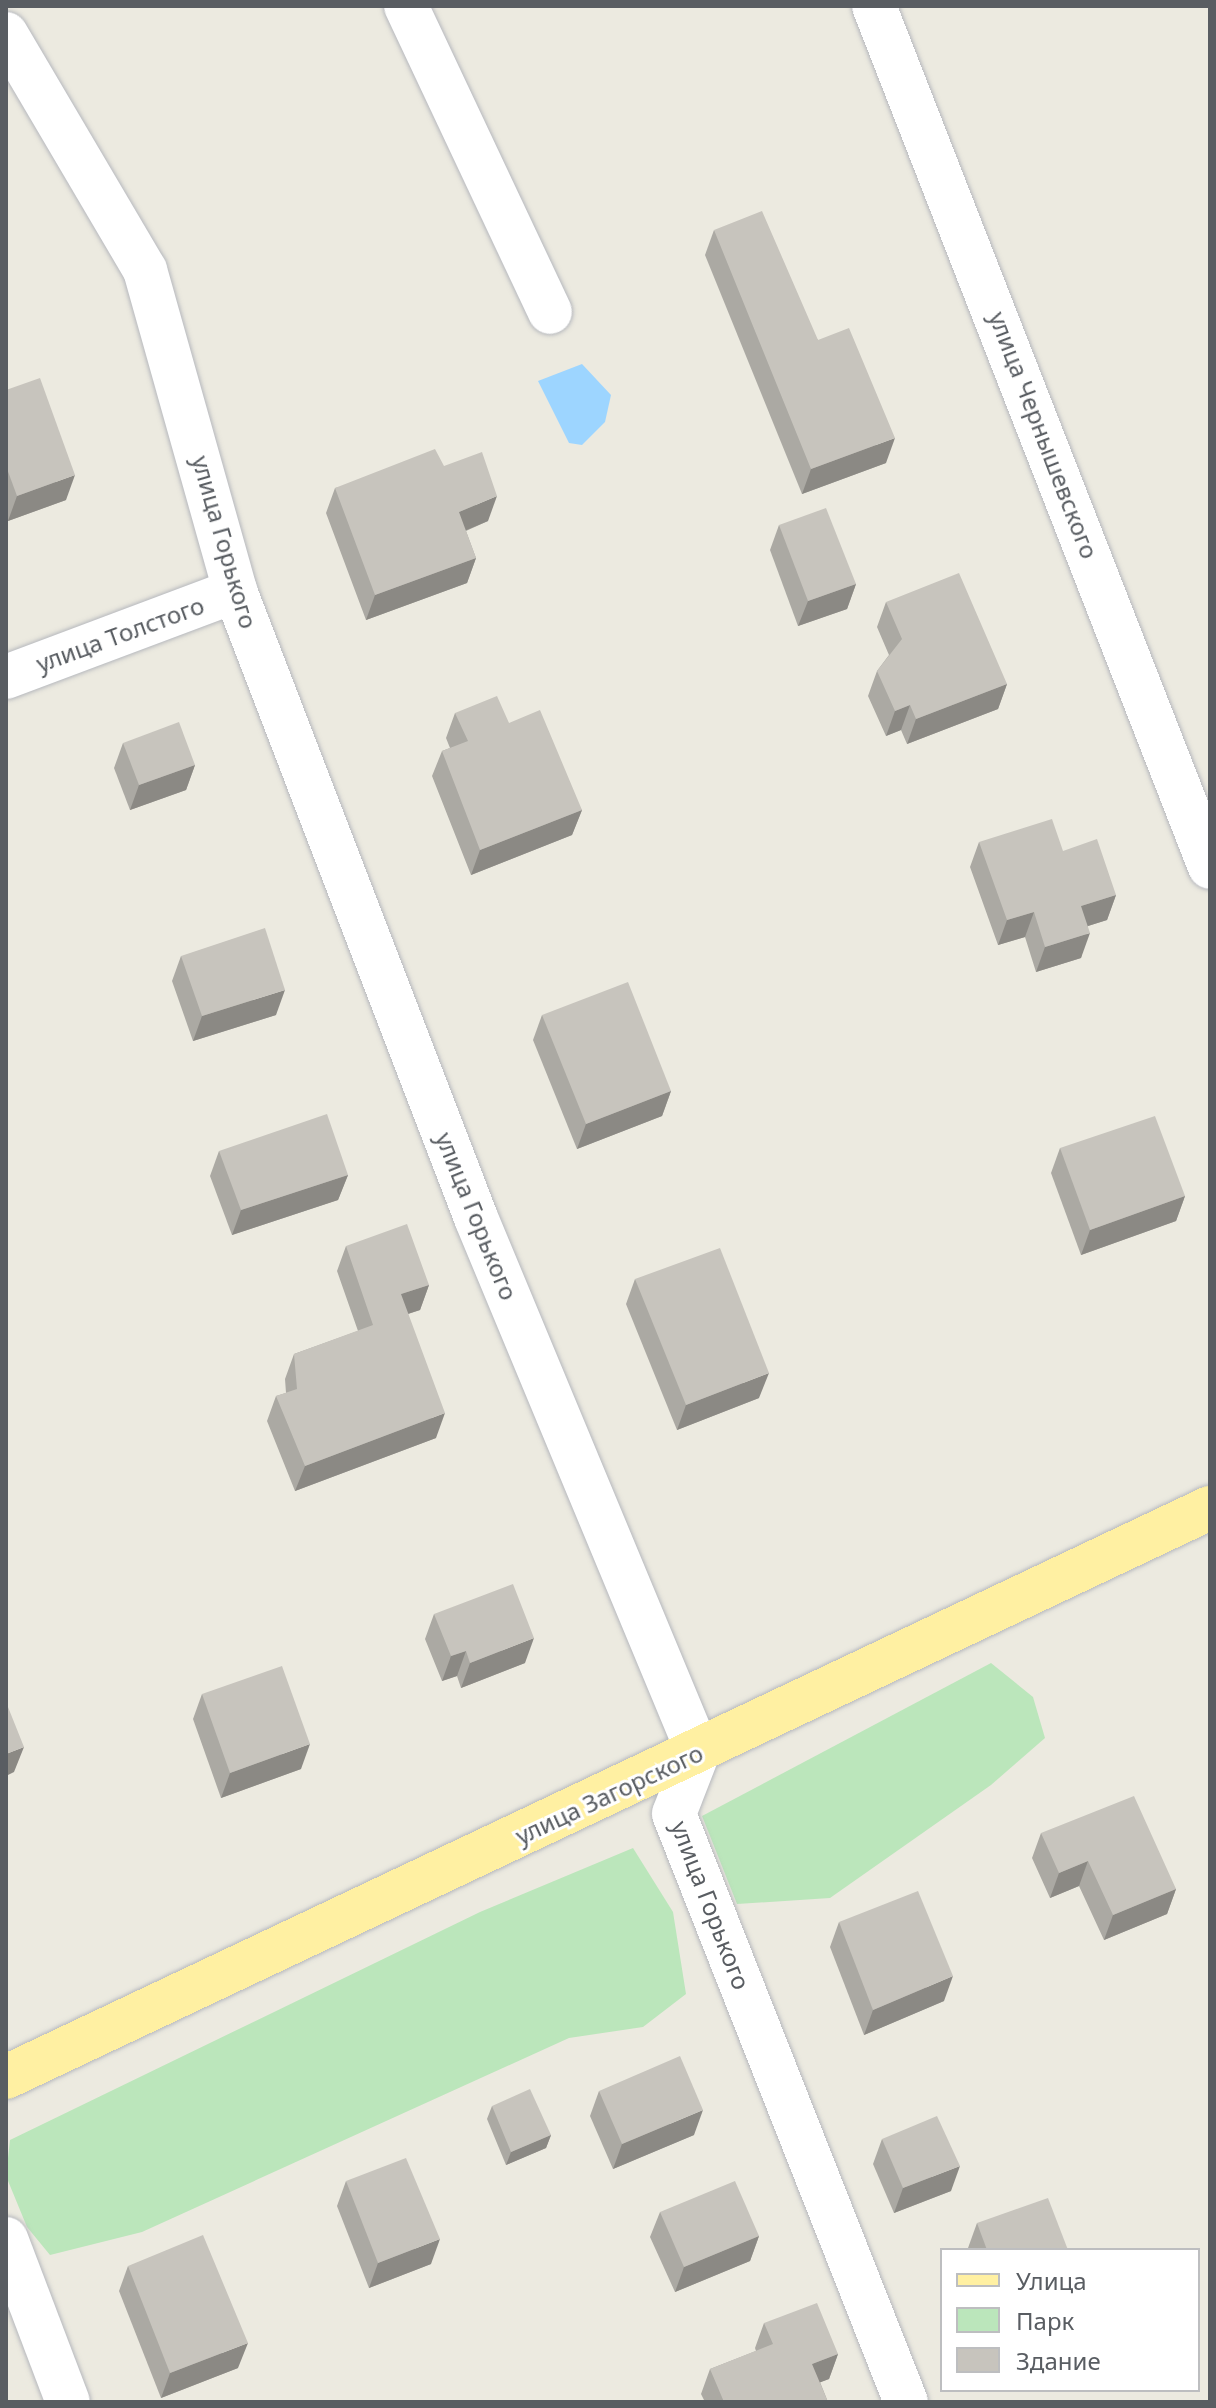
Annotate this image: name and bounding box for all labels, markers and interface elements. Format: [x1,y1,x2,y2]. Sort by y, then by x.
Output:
street label: улица Чернышевского [984,307,1104,563]
street label: улица Горького [187,452,263,632]
street label: улица Толстого [32,590,208,678]
street label: улица Горького [430,1128,524,1304]
street label: улица Загорского [511,1738,707,1850]
street label: улица Горького [666,1817,756,1993]
legend [940,2248,1200,2392]
text: Улица [1016,2264,1087,2297]
text: Парк [1016,2304,1074,2337]
text: Здание [1016,2344,1101,2377]

